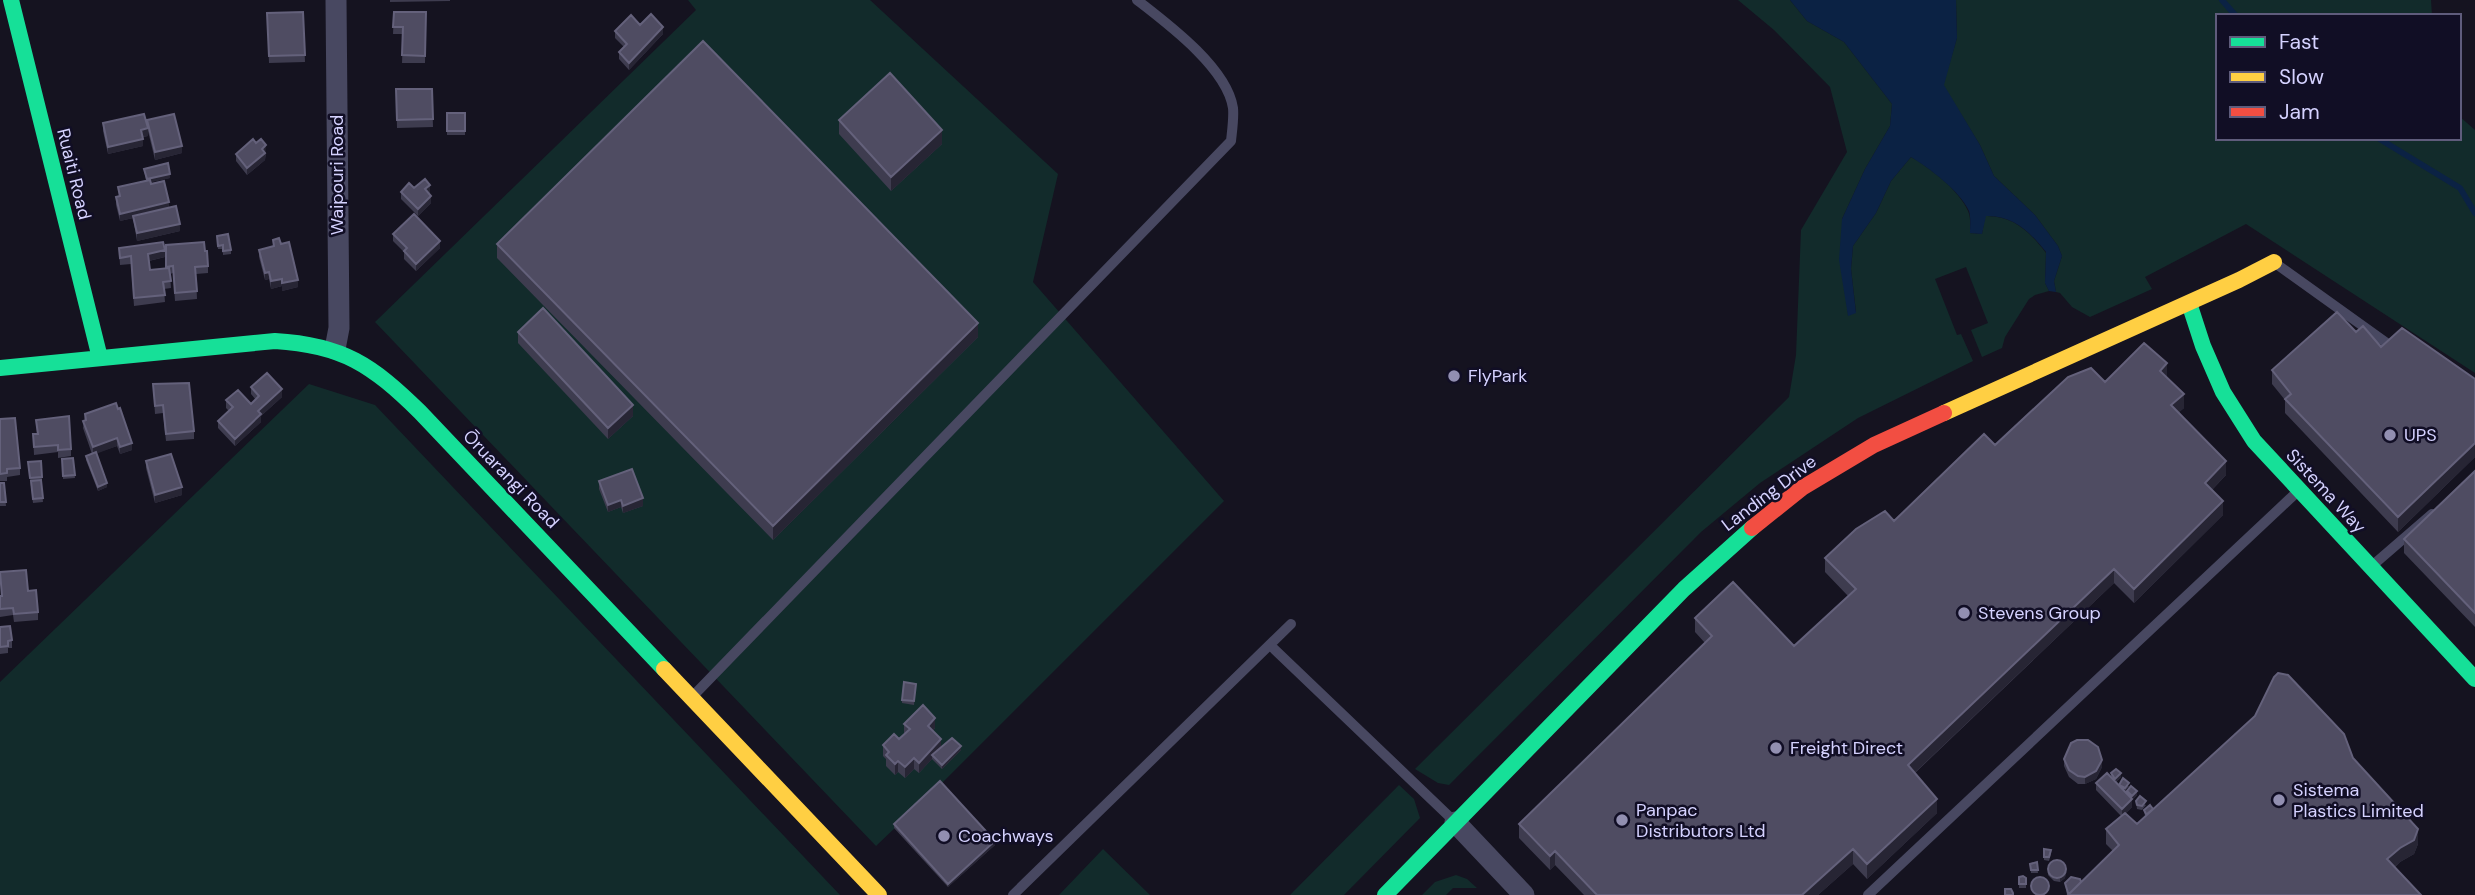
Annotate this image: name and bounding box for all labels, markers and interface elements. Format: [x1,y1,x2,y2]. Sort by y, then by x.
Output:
legend [2216,14,2461,140]
text: Fast [2279,28,2319,56]
text: Slow [2279,63,2324,91]
text: Jam [2279,98,2320,126]
street label: Waipouri Road [325,115,349,235]
street label: Ruaiti Road [51,126,97,222]
place label: FlyPark [1468,364,1527,388]
marker: FlyPark [1446,368,1462,384]
place label: UPS [2404,423,2437,447]
street label: Ōruarangi Road [458,424,564,534]
marker: UPS [2382,427,2398,443]
street label: Sistema Way [2281,444,2371,538]
street label: Landing Drive [1717,449,1821,537]
place label: Stevens Group [1978,601,2101,625]
marker: Stevens Group [1956,605,1972,621]
place label: Freight Direct [1790,736,1903,760]
marker: Freight Direct [1768,740,1784,756]
place label: Sistema Plastics Limited [2293,778,2424,823]
marker: Sistema Plastics Limited [2271,792,2287,808]
place label: Panpac Distributors Ltd [1636,798,1766,843]
marker: Panpac Distributors Ltd [1614,812,1630,828]
place label: Coachways [958,824,1053,848]
marker: Coachways [936,828,952,844]

